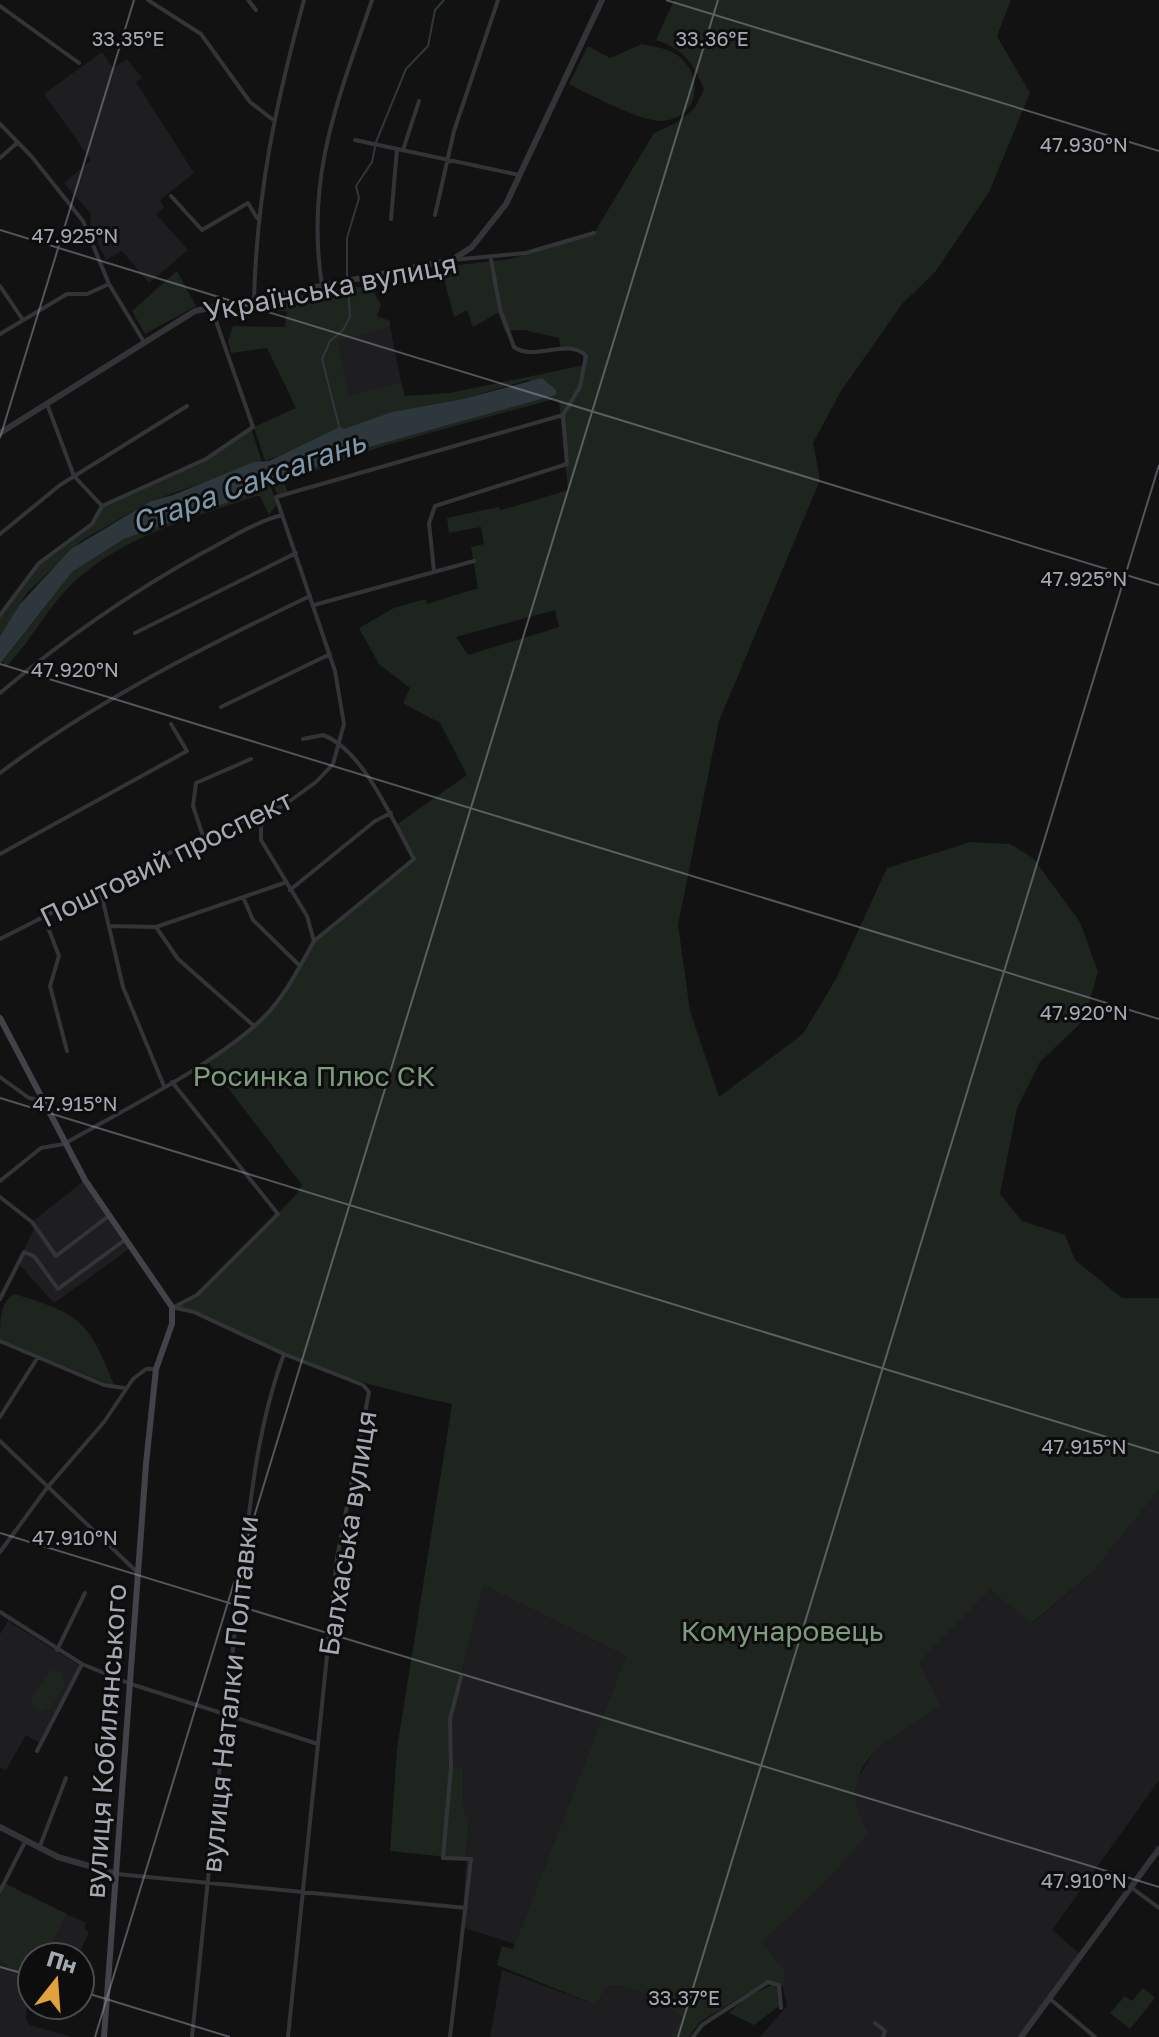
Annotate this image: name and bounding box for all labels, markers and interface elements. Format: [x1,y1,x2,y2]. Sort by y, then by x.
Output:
text: 33.35°E [92,26,164,50]
text: 33.36°E [675,26,749,50]
text: 47.930°N [1040,132,1128,156]
text: 47.925°N [31,223,119,247]
street label: Українська вулиця [201,246,459,328]
water label: Стара Саксагань [126,423,371,541]
text: 47.925°N [1040,566,1128,590]
text: 47.920°N [31,657,119,681]
street label: Поштовий проспект [34,782,298,933]
text: 47.920°N [1040,1000,1128,1024]
park label: Росинка Плюс СК [193,1059,435,1092]
text: 47.915°N [32,1091,118,1115]
street label: Балхаська вулиця [311,1408,383,1658]
text: 47.915°N [1041,1434,1127,1458]
street label: вулиця Наталки Полтавки [194,1514,264,1874]
text: 47.910°N [32,1525,118,1549]
street label: вулиця Кобилянського [78,1583,132,1899]
park label: Комунаровець [681,1614,883,1647]
text: 47.910°N [1041,1868,1127,1892]
north arrow [16,1941,96,2021]
text: Пн [44,1944,80,1979]
text: 33.37°E [648,1985,720,2009]

